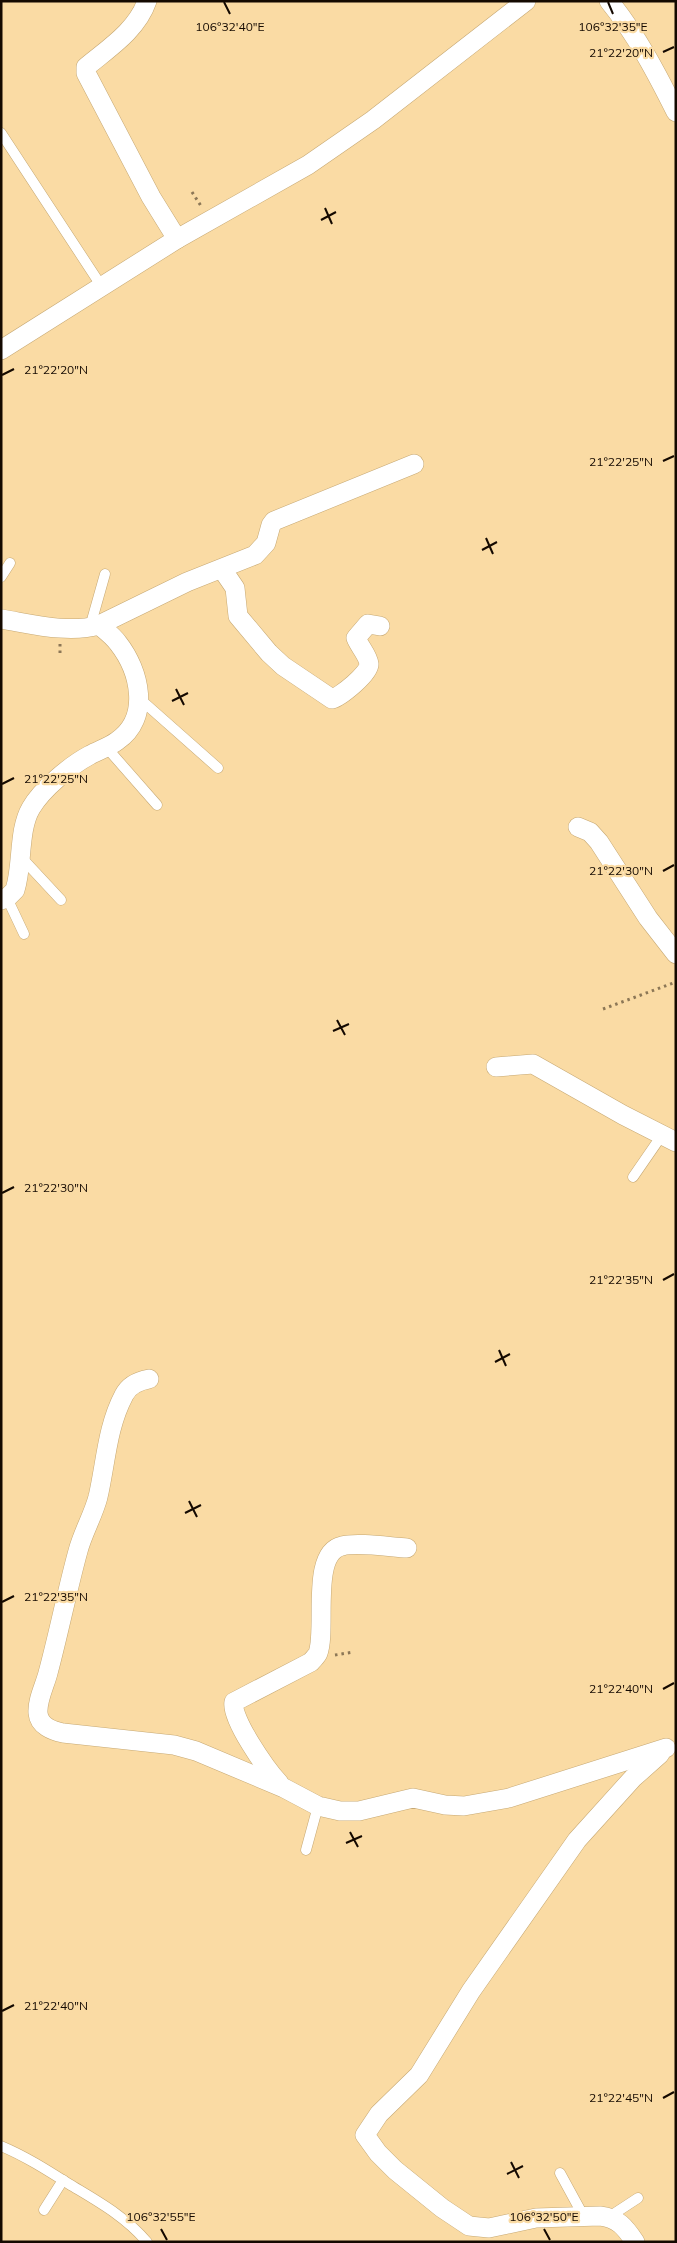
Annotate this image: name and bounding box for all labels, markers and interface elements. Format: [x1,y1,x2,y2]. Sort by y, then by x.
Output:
text: 106°32'40"E [195,19,265,34]
text: 106°32'35"E [578,19,648,34]
text: 21°22'20"N [589,45,653,60]
text: 21°22'20"N [24,362,88,377]
text: 21°22'25"N [589,454,653,469]
text: 21°22'25"N [24,771,88,786]
text: 21°22'30"N [589,863,653,878]
text: 21°22'30"N [24,1180,88,1195]
text: 21°22'35"N [589,1272,653,1287]
text: 21°22'35"N [24,1589,88,1604]
text: 21°22'40"N [589,1681,653,1696]
text: 21°22'40"N [24,1998,88,2013]
text: 21°22'45"N [589,2090,653,2105]
text: 106°32'55"E [126,2209,196,2224]
text: 106°32'50"E [509,2209,579,2224]

